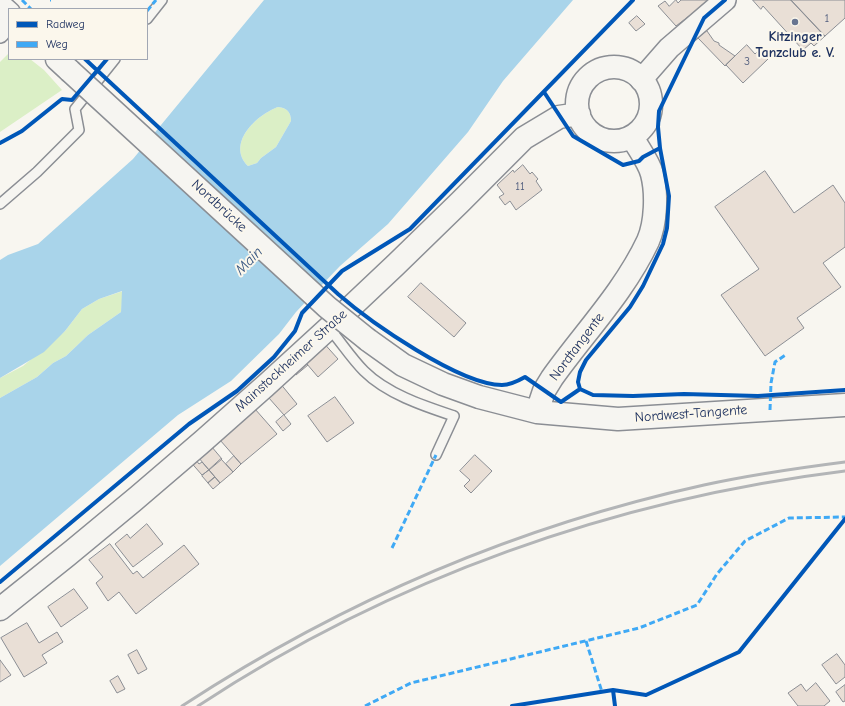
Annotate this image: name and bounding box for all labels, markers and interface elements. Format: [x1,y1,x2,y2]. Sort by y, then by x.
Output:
legend [8,8,148,60]
house number: 1 [825,12,829,26]
text: Radweg [46,17,85,31]
marker: Kitzinger Tanzclub e. V. [790,17,800,27]
place label: Kitzinger Tanzclub e. V. [755,29,835,62]
text: Weg [46,37,68,51]
house number: 3 [744,55,750,69]
street label: Nordbrücke [188,176,250,236]
house number: 11 [515,180,525,194]
water label: Main [231,243,267,279]
street label: Mainstockheimer Straße [231,306,351,416]
street label: Nordtangente [546,310,608,384]
street label: Nordwest-Tangente [634,402,748,426]

